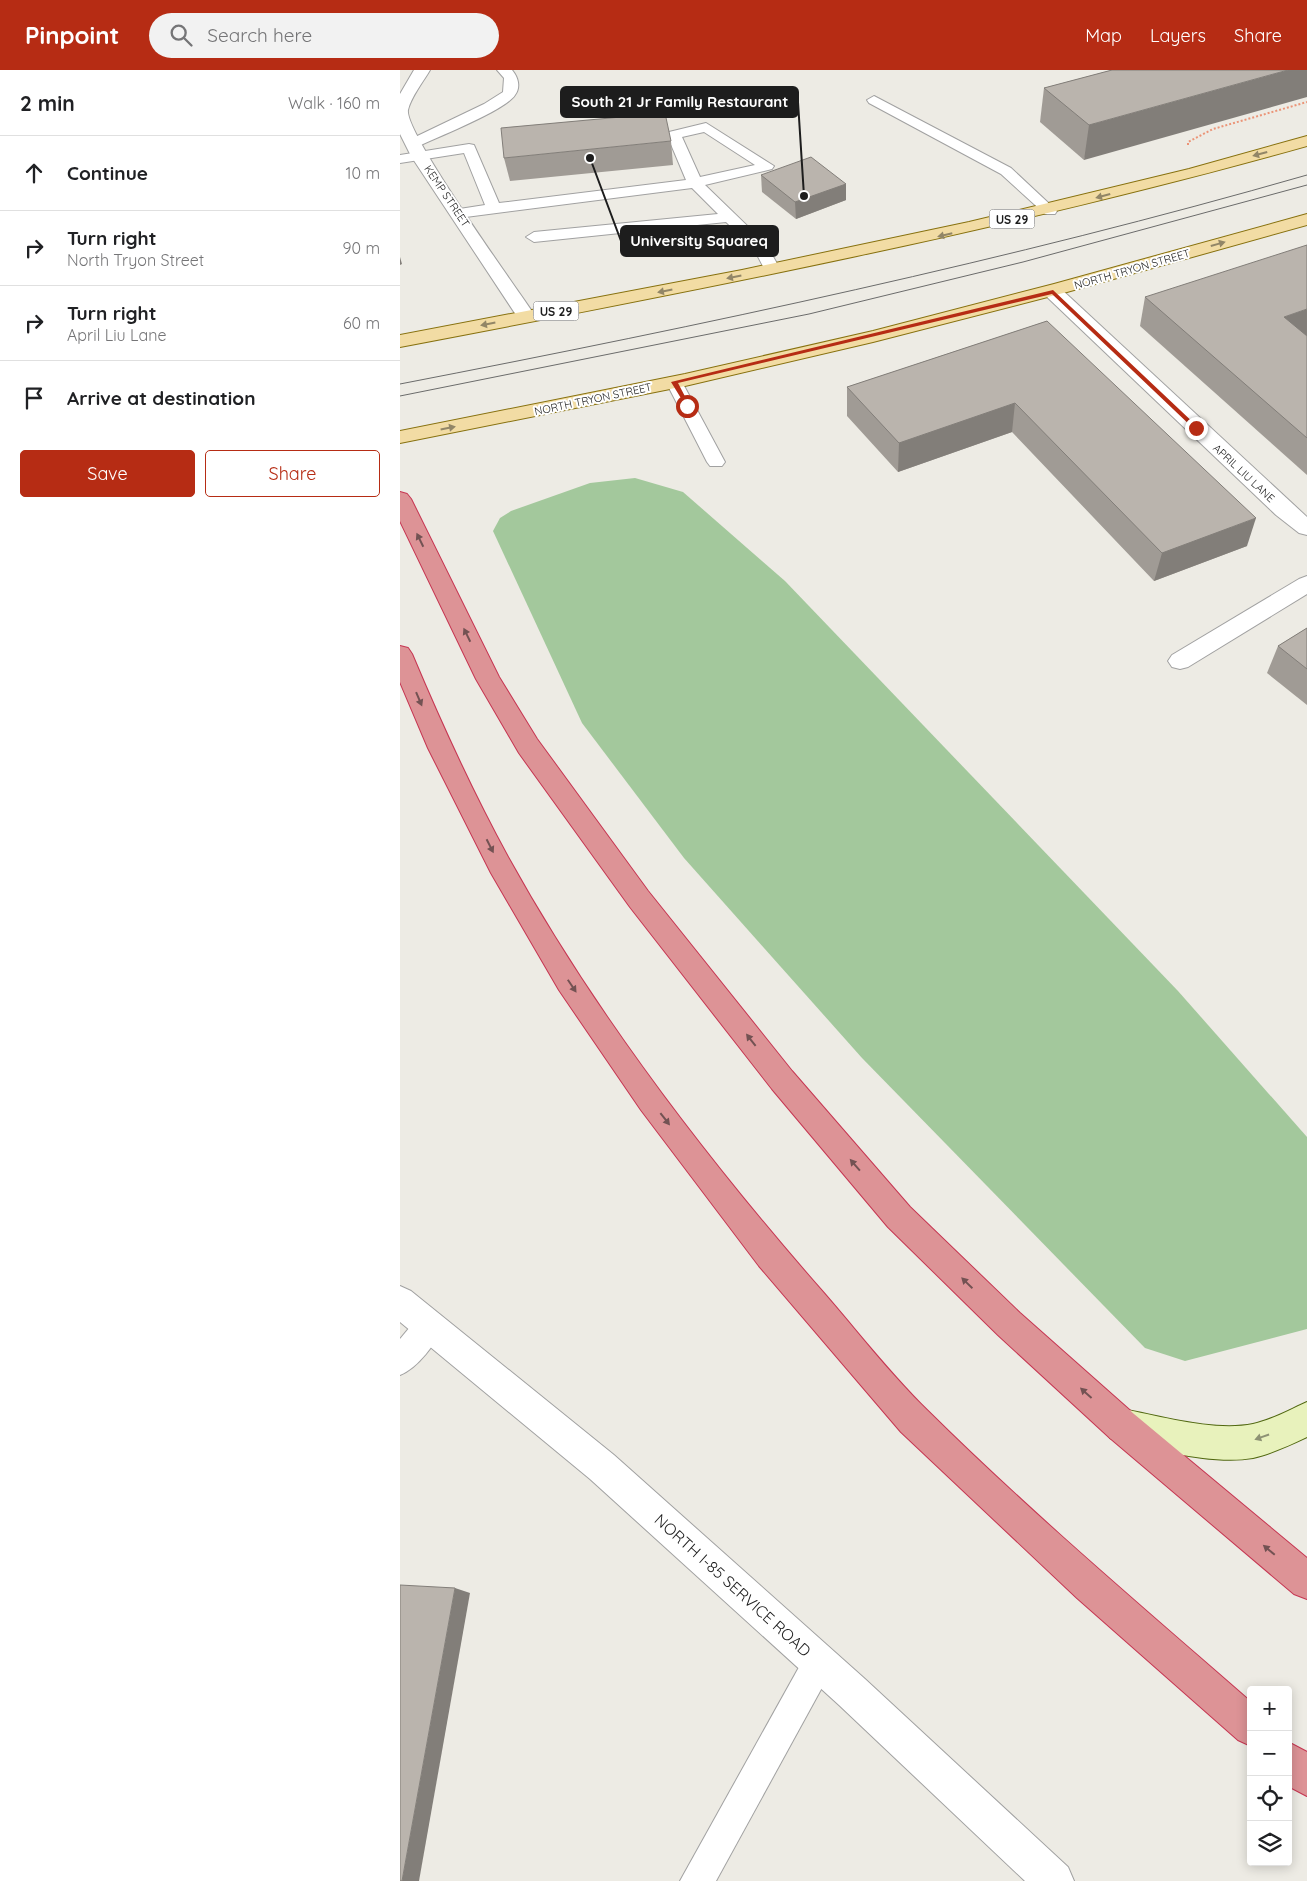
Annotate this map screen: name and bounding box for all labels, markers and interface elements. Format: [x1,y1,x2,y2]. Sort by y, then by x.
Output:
search box [149,13,499,58]
text: Pinpoint [25,20,119,50]
icon: search [167,21,195,49]
text: Search here [207,23,312,47]
text: Map [1085,24,1122,47]
text: Layers [1150,24,1206,47]
text: Share [1234,24,1282,47]
callout: South 21 Jr Family Restaurant [561,87,798,117]
text: 2 min [20,90,75,116]
text: South 21 Jr Family Restaurant [572,92,788,111]
text: Walk · 160 m [288,93,380,113]
one-way arrow [1252,151,1267,159]
icon: ahead [20,159,48,187]
text: Continue [67,161,148,185]
street label: KEMP STREET [421,162,473,230]
text: 10 m [346,163,380,183]
one-way arrow [1095,193,1110,201]
road number: US 29 [990,210,1034,228]
text: Turn right [67,226,156,250]
callout: University Squareq [621,226,778,256]
text: University Squareq [630,231,768,250]
one-way arrow [937,231,953,239]
icon: right [20,234,48,262]
text: 90 m [343,238,380,258]
one-way arrow [1211,240,1226,248]
street label: NORTH TRYON STREET [1073,246,1192,292]
text: North Tryon Street [67,250,204,270]
one-way arrow [727,273,742,281]
one-way arrow [656,287,672,295]
text: Turn right [67,301,156,325]
road number: US 29 [534,302,578,320]
icon: right [20,309,48,337]
text: 60 m [343,313,380,333]
one-way arrow [479,321,495,329]
text: April Liu Lane [67,325,167,345]
street label: NORTH TRYON STREET [533,380,653,418]
icon: arrive [20,384,48,412]
text: Arrive at destination [67,386,256,410]
route start [676,395,699,418]
route end [1185,417,1208,440]
one-way arrow [440,423,456,431]
street label: APRIL LIU LANE [1210,441,1278,505]
button: Save [20,450,195,497]
button: Share [205,450,380,497]
one-way arrow [416,533,424,547]
one-way arrow [462,628,470,642]
one-way arrow [415,692,423,707]
one-way arrow [486,838,494,853]
one-way arrow [567,979,576,992]
one-way arrow [746,1034,757,1047]
one-way arrow [659,1112,670,1125]
one-way arrow [850,1159,861,1172]
one-way arrow [961,1277,973,1289]
one-way arrow [1081,1387,1093,1399]
one-way arrow [1254,1433,1269,1441]
street label: NORTH I-85 SERVICE ROAD [651,1509,815,1661]
one-way arrow [1263,1544,1276,1555]
map controls [1247,1686,1292,1866]
button: + [1247,1686,1292,1731]
button: − [1247,1731,1292,1776]
button: locate [1247,1776,1292,1821]
button: layers [1247,1821,1292,1866]

